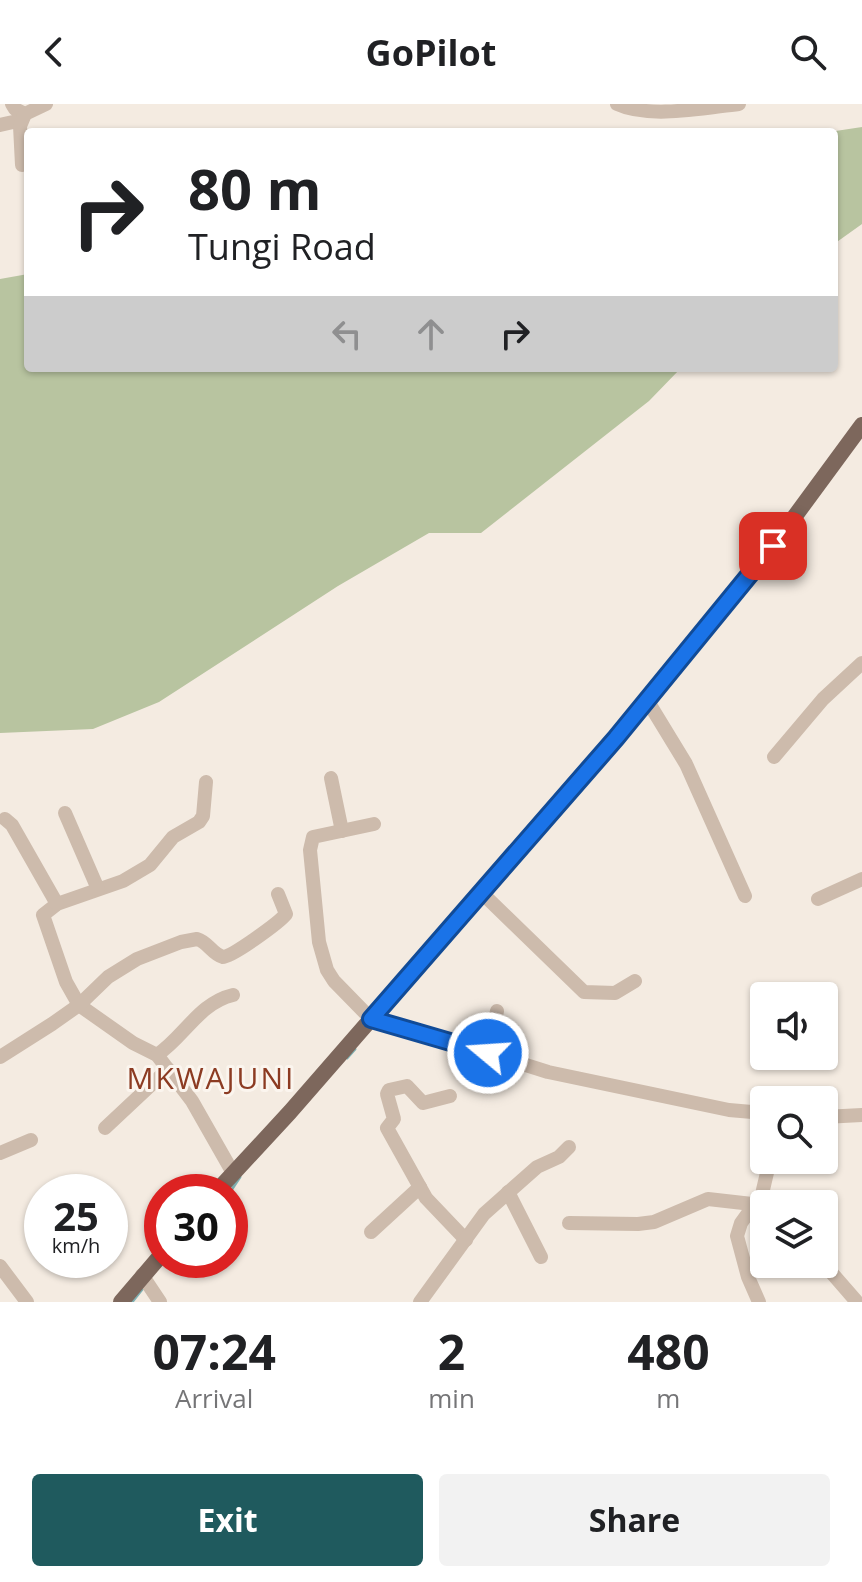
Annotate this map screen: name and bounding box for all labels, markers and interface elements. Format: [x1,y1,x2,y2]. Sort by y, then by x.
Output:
text: GoPilot [366,28,496,77]
icon: back [32,30,76,74]
icon: search [786,30,830,74]
text: 80 m [188,150,322,226]
icon: right [56,160,160,264]
text: Tungi Road [188,222,376,271]
icon: left [325,312,369,356]
icon: ahead [409,312,453,356]
icon: right [493,312,537,356]
pin [739,512,807,580]
icon: arrive [751,524,795,568]
map controls [750,982,838,1278]
button: sound [750,982,838,1070]
position arrow [446,1011,530,1095]
district label: MKWAJUNI [127,1057,295,1098]
button: search [750,1086,838,1174]
speed limit sign: 30 [144,1174,248,1278]
text: 25 [53,1188,99,1243]
button: layers [750,1190,838,1278]
text: km/h [52,1232,100,1259]
text: 07:24 [152,1319,276,1384]
text: 2 [438,1319,465,1384]
text: 480 [627,1319,710,1384]
text: Arrival [175,1380,253,1416]
text: min [428,1380,475,1416]
text: m [656,1380,680,1416]
button: Exit [32,1474,423,1566]
button: Share [439,1474,830,1566]

